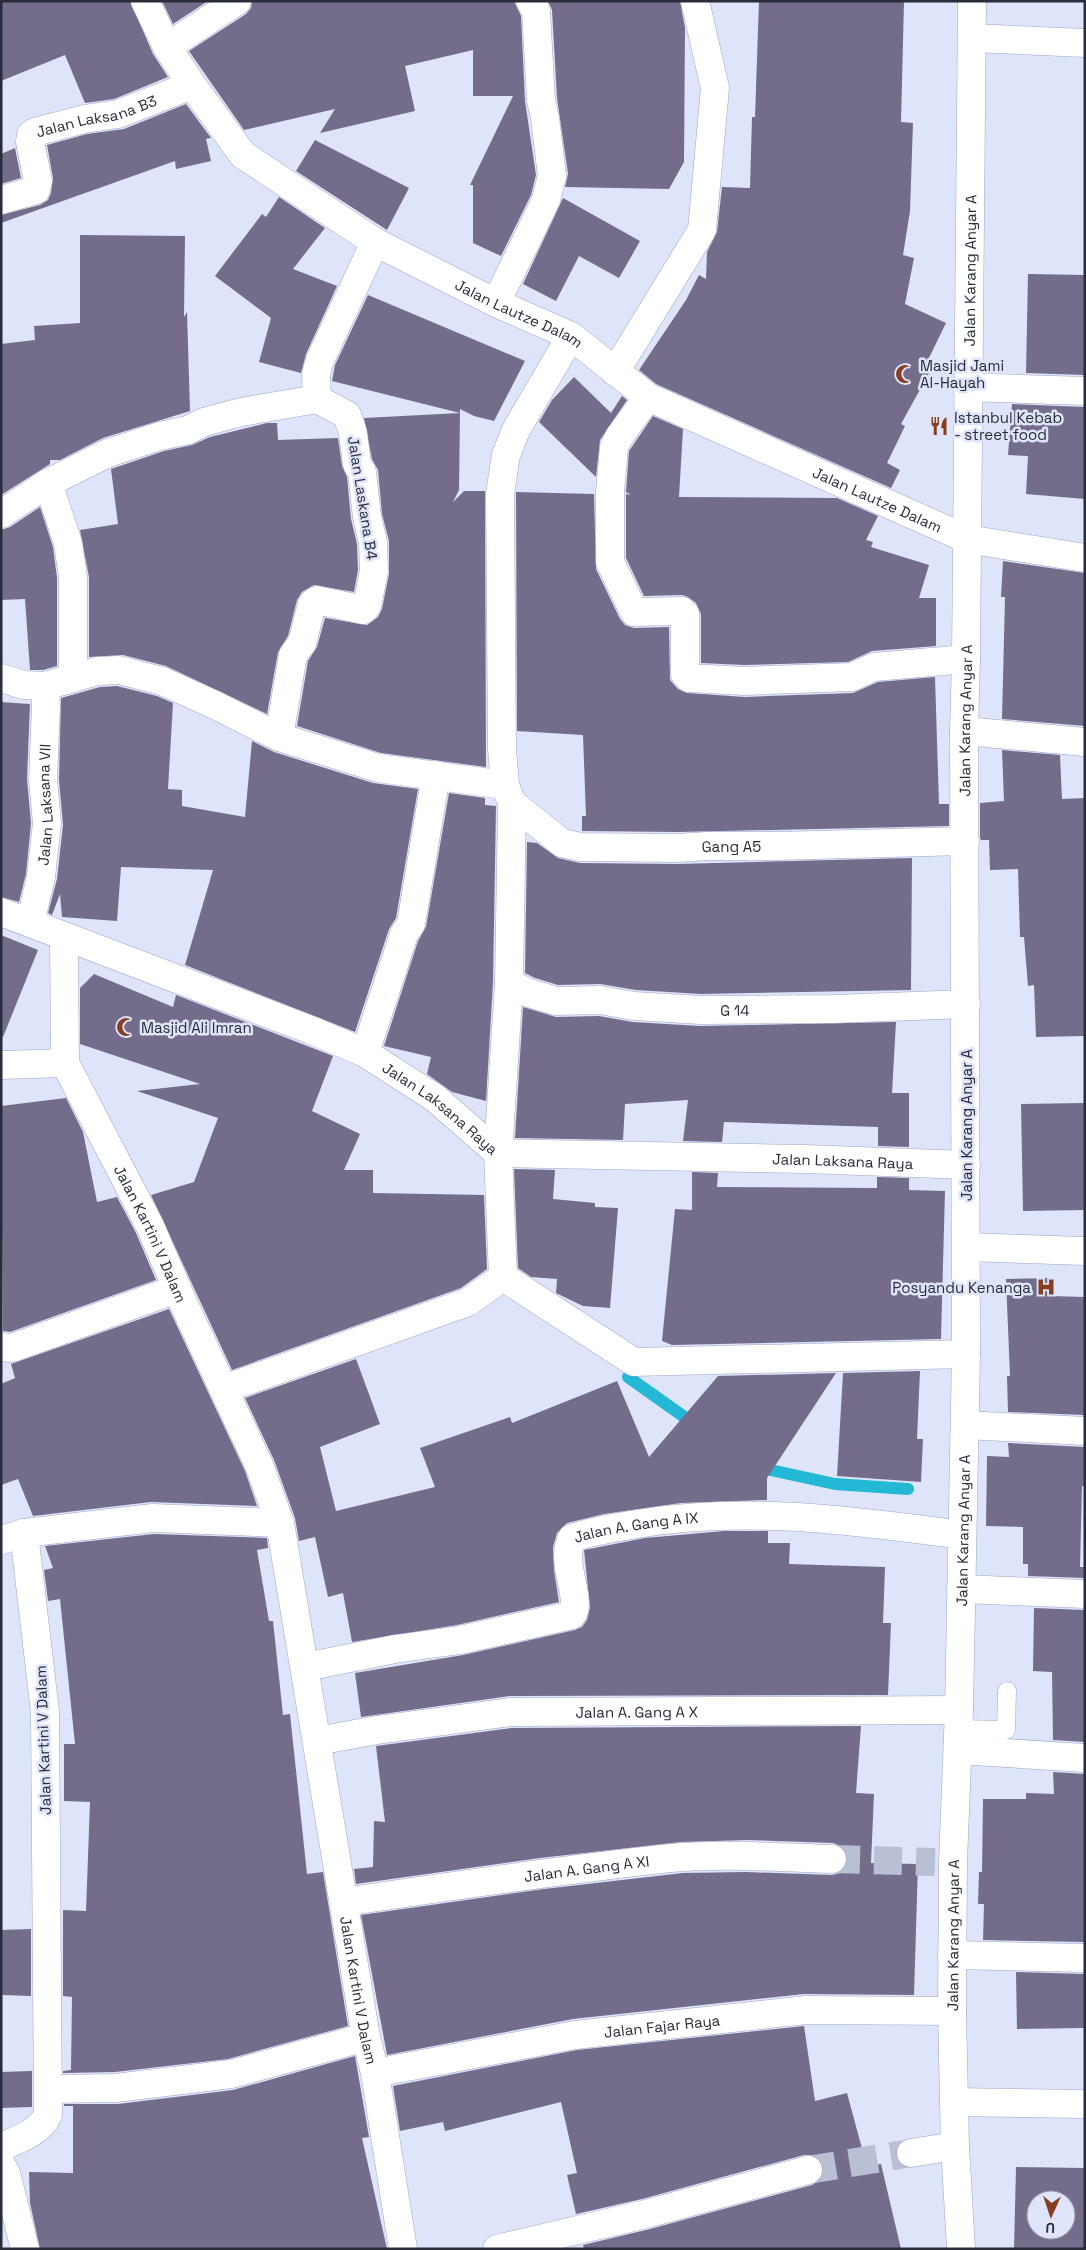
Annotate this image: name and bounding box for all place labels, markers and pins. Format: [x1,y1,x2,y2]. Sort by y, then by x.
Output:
place label: Masjid Jami Al-Hayah [920,356,1004,392]
mosque icon: Masjid Jami Al-Hayah [894,363,916,385]
place label: Istanbul Kebab - street food [954,408,1062,444]
restaurant icon: Istanbul Kebab - street food [928,415,950,437]
mosque icon: Masjid Ali Imran [115,1016,137,1038]
place label: Masjid Ali Imran [141,1018,252,1037]
hospital icon: Posyandu Kenanga [1035,1276,1057,1298]
place label: Posyandu Kenanga [892,1278,1031,1297]

